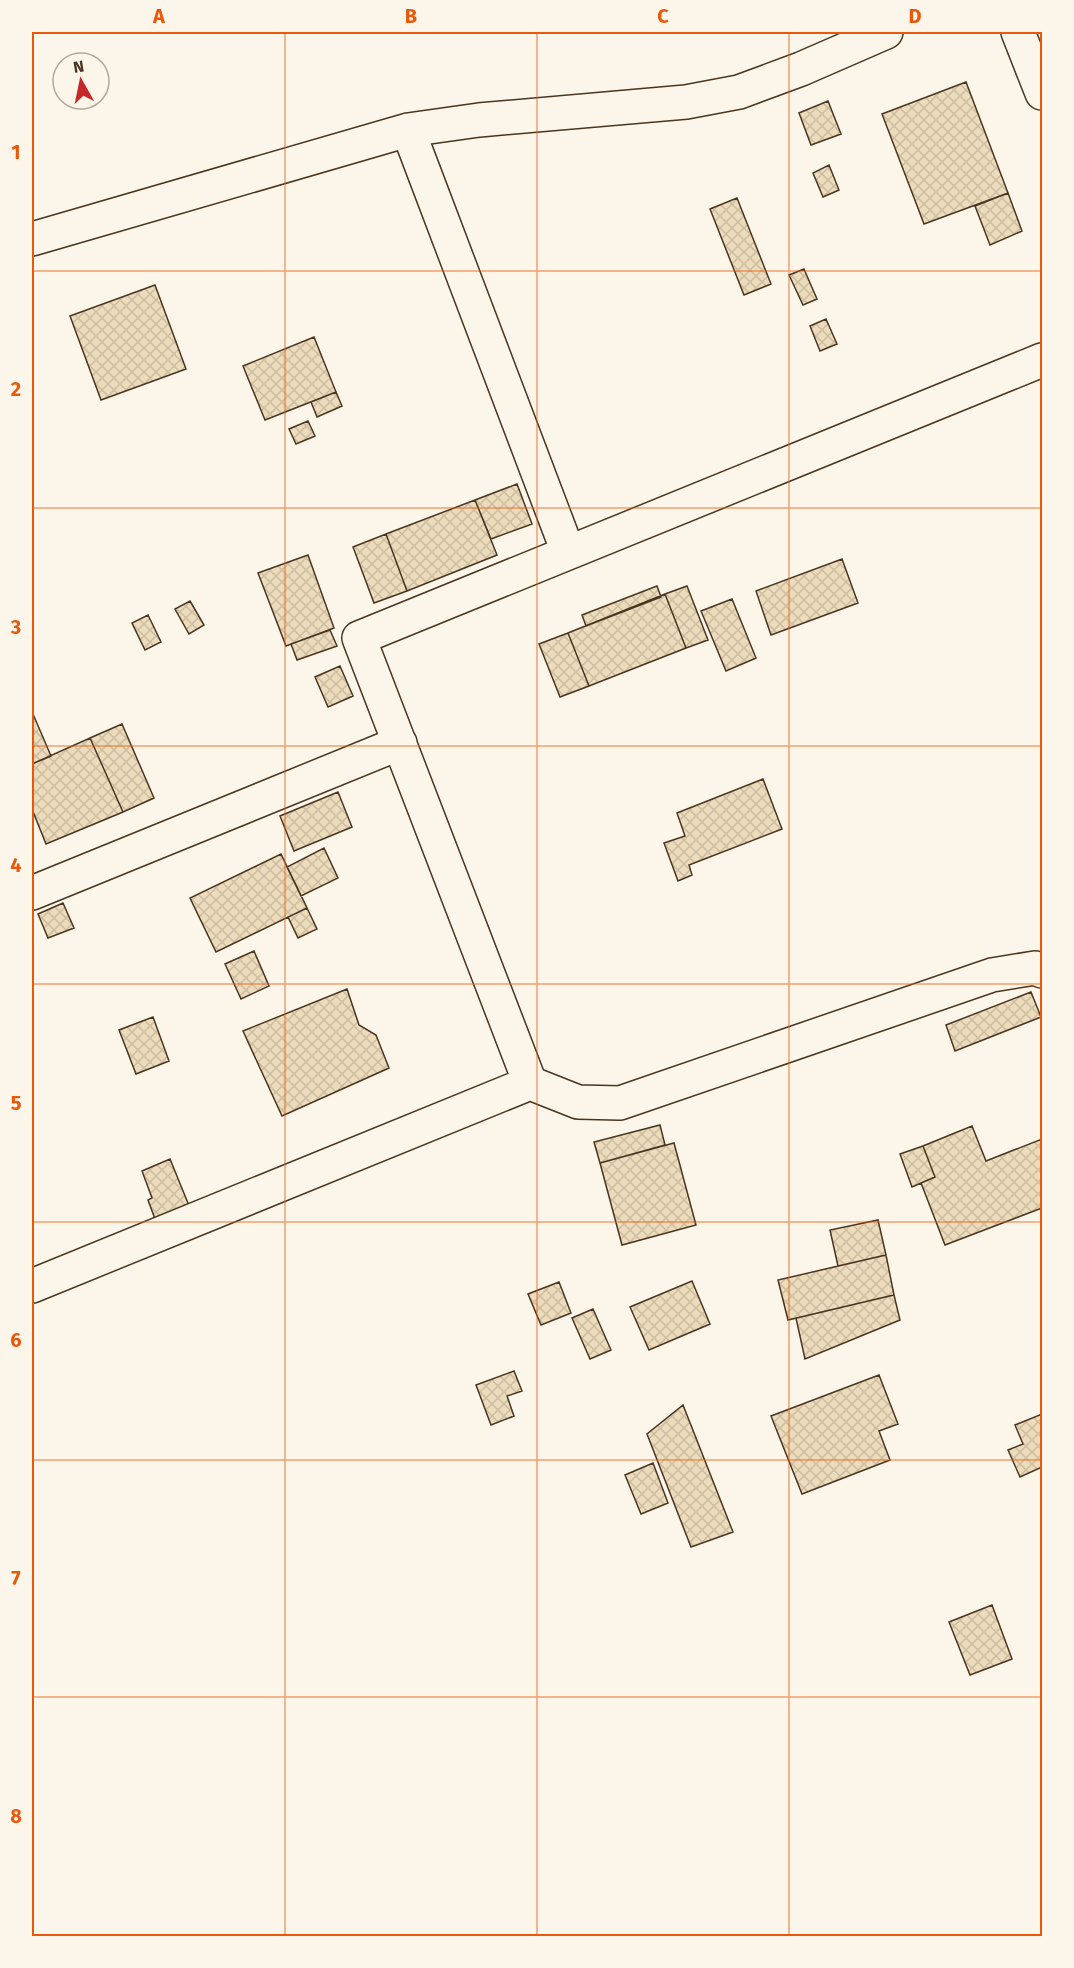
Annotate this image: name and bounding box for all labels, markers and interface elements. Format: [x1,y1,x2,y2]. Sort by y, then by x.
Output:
text: A [152,4,166,28]
text: B [405,4,417,28]
text: C [657,4,669,28]
text: D [908,4,922,28]
north arrow [51,51,111,111]
text: N [72,56,85,77]
text: 1 [11,140,21,164]
text: 2 [11,377,21,401]
text: 3 [10,615,21,639]
text: 4 [10,853,22,877]
text: 5 [11,1091,22,1115]
text: 6 [10,1328,22,1352]
text: 7 [11,1566,21,1590]
text: 8 [10,1804,22,1828]

